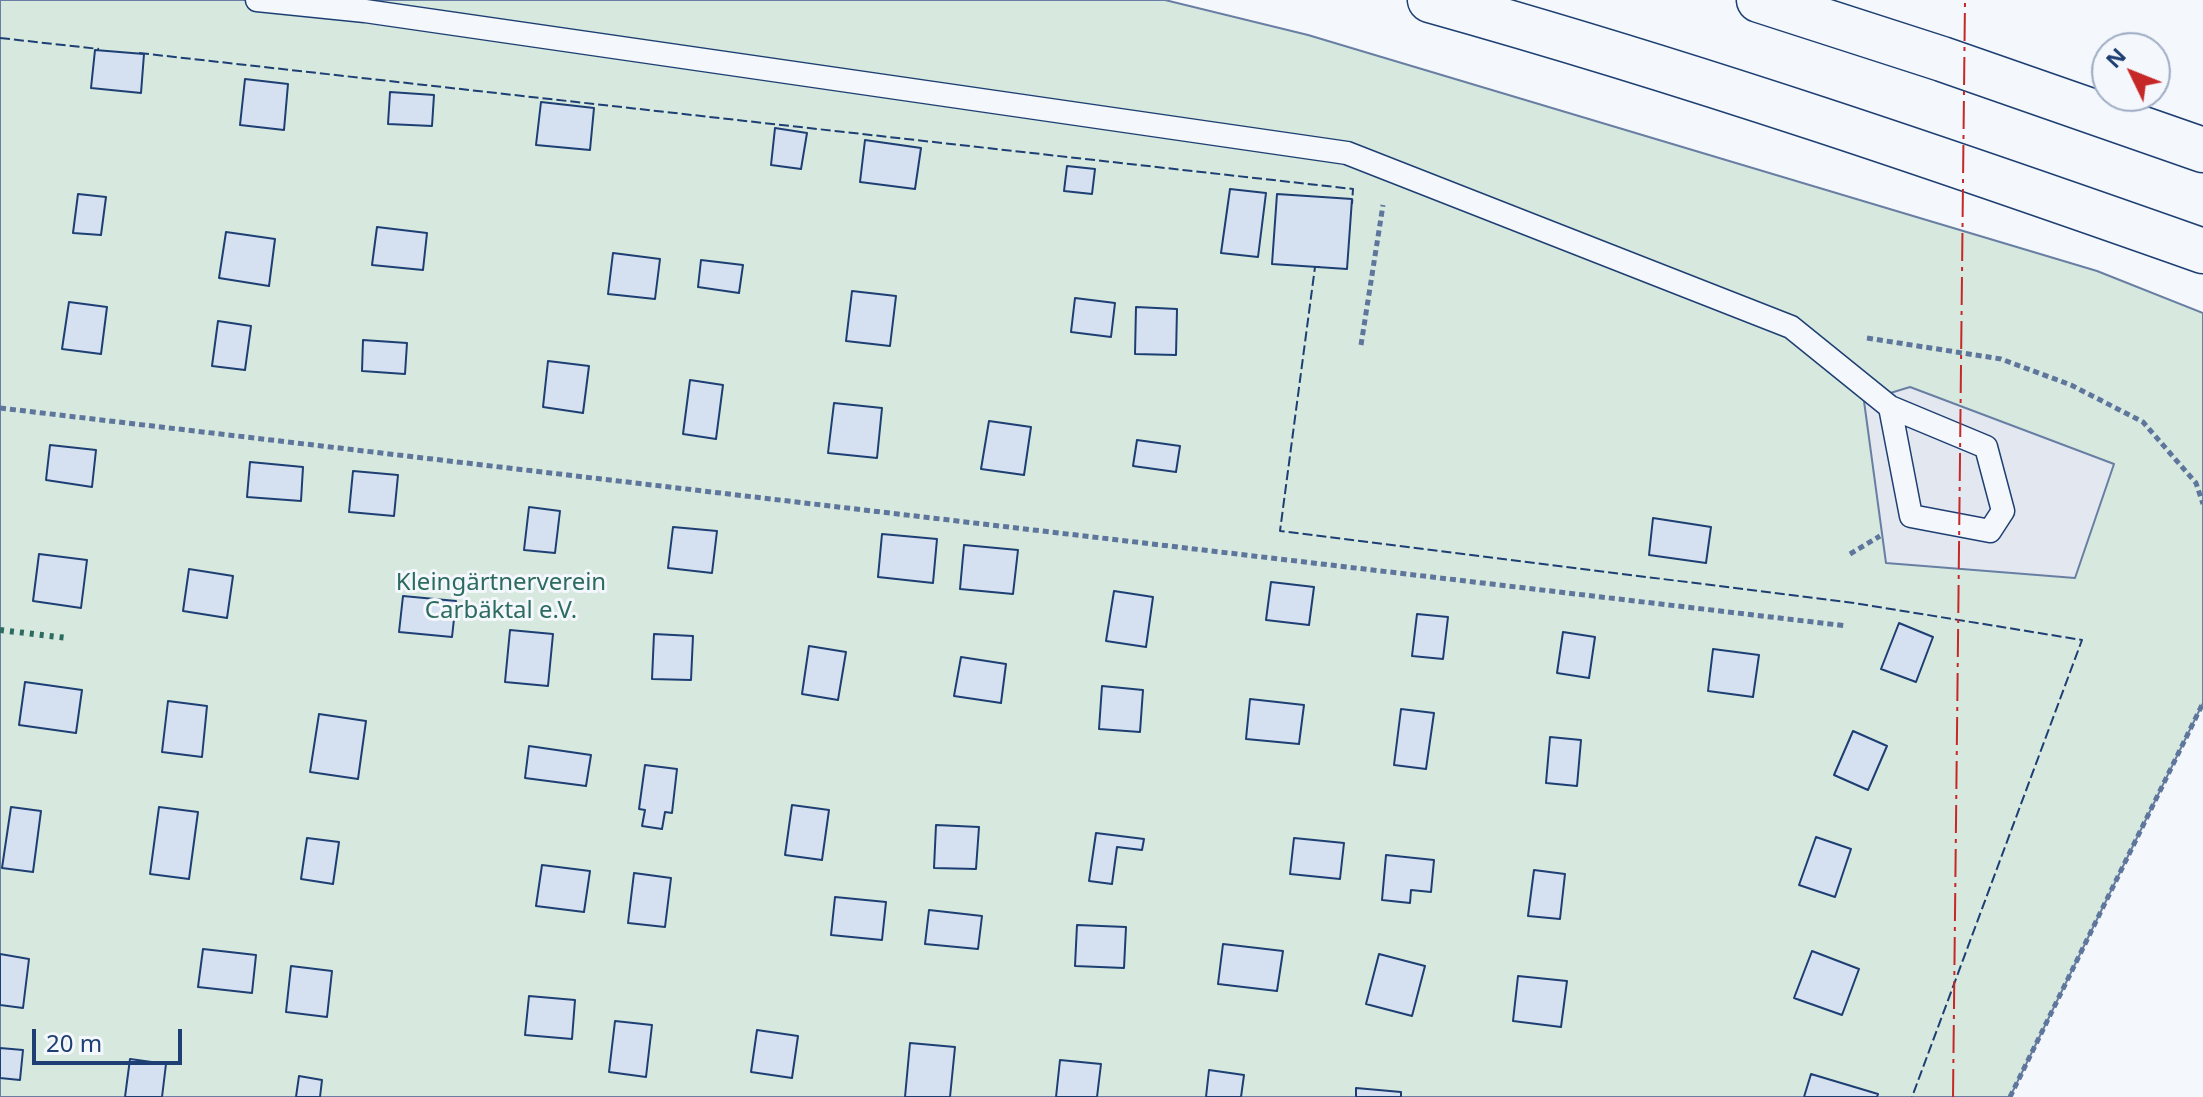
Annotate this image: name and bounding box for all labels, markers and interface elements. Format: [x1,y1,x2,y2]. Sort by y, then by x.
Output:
north arrow [2091,32,2171,112]
text: N [2098,40,2132,74]
park label: Kleingärtnerverein Carbäktal e.V. [396,569,606,625]
scale bar [36,1013,186,1063]
text: 20 m [46,1026,102,1059]

